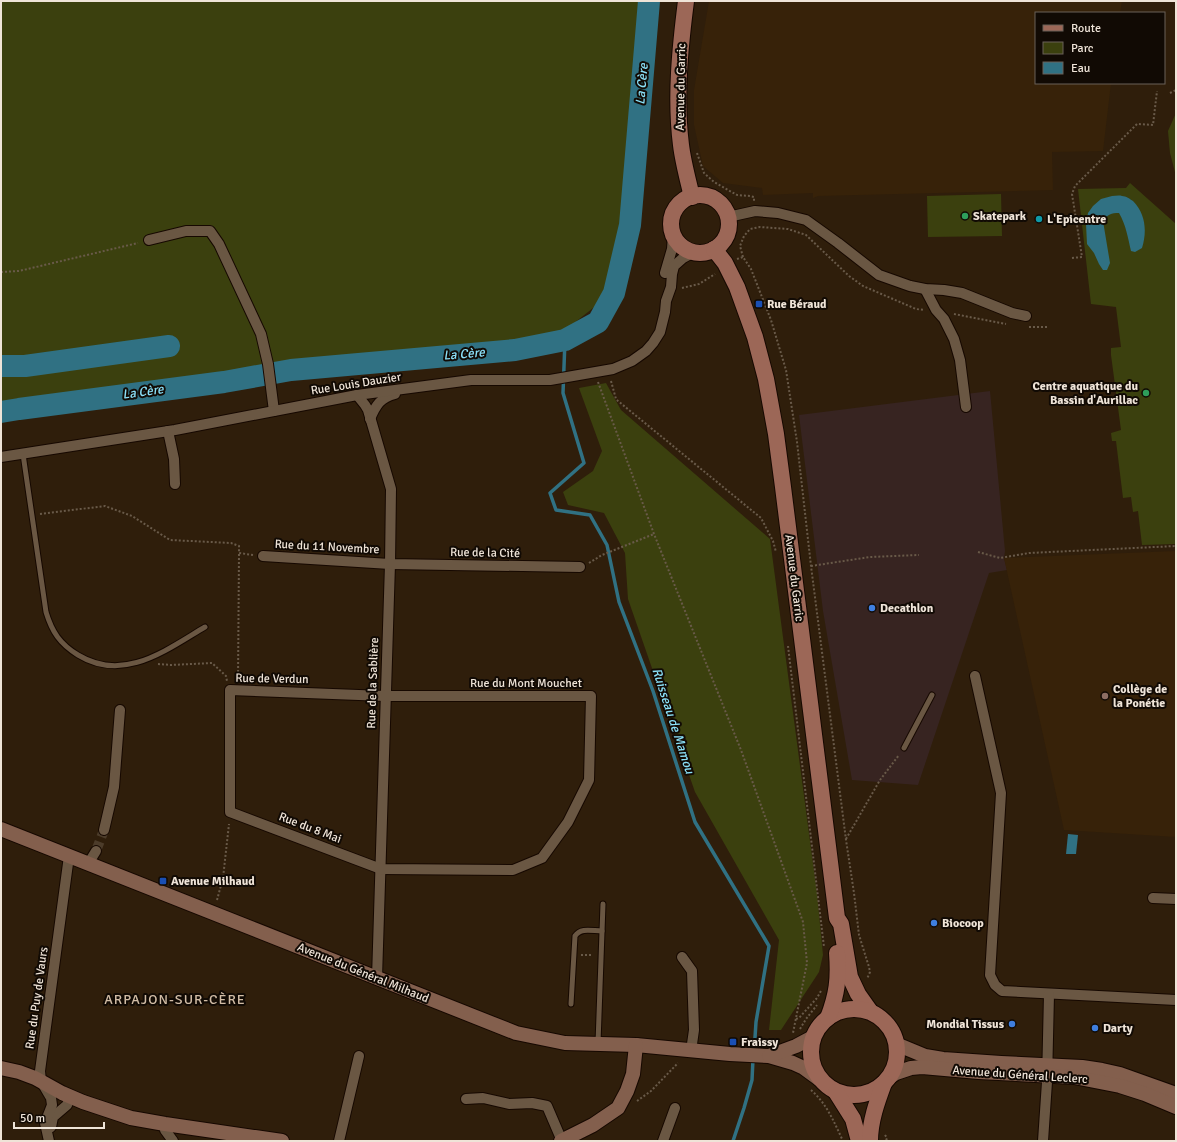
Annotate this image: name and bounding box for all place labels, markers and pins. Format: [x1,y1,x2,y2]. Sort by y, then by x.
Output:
place label: Skatepark [973,209,1027,224]
marker: Skatepark [960,211,970,221]
place label: L'Epicentre [1047,212,1106,227]
marker: L'Epicentre [1034,214,1044,224]
place label: Rue Béraud [767,297,827,312]
marker: Rue Béraud [754,299,764,309]
place label: Centre aquatique du Bassin d'Aurillac [1033,379,1138,408]
marker: Centre aquatique du Bassin d'Aurillac [1141,388,1151,398]
place label: Decathlon [880,601,934,616]
marker: Decathlon [867,603,877,613]
place label: Collège de la Ponétie [1113,682,1167,711]
marker: Collège de la Ponétie [1100,691,1110,701]
place label: Avenue Milhaud [171,874,255,889]
marker: Avenue Milhaud [158,876,168,886]
place label: Biocoop [942,916,984,931]
marker: Biocoop [929,918,939,928]
place label: Mondial Tissus [926,1017,1005,1032]
marker: Mondial Tissus [1007,1019,1017,1029]
place label: Darty [1103,1021,1133,1036]
marker: Darty [1090,1023,1100,1033]
place label: Fraissy [741,1035,778,1050]
marker: Fraissy [728,1037,738,1047]

